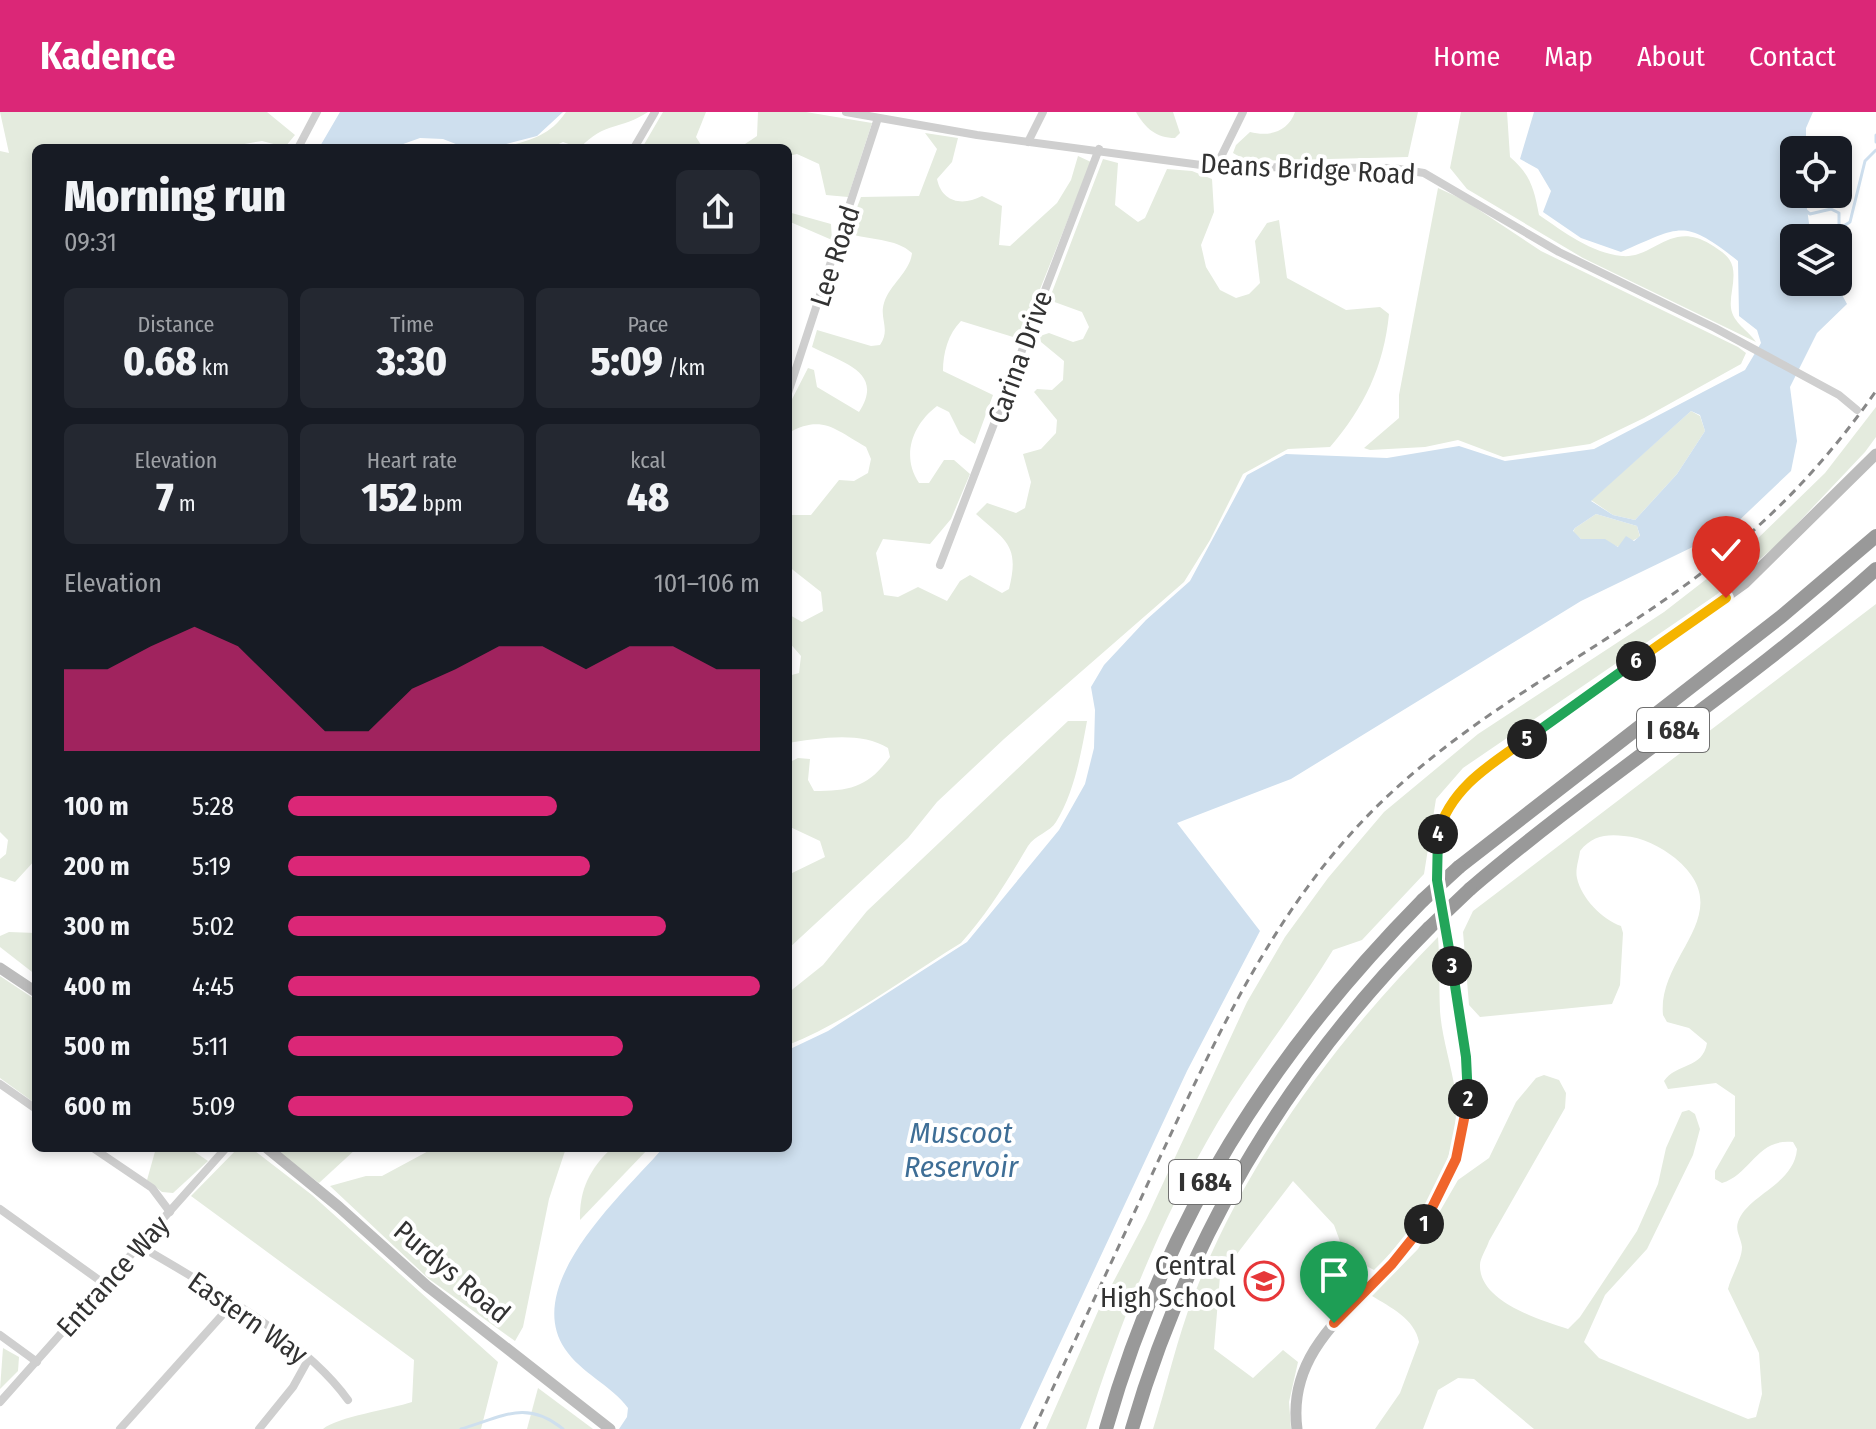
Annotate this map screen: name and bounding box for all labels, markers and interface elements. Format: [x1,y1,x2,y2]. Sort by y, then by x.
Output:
text: Kadence [40,33,176,79]
text: Home [1433,40,1500,73]
text: Map [1544,40,1593,73]
text: About [1637,40,1705,73]
text: Contact [1749,40,1836,73]
map controls [1780,136,1852,296]
button: locate [1780,136,1852,208]
street label: Deans Bridge Road [1200,147,1416,191]
text: Morning run [64,170,286,223]
button: share [676,170,760,254]
street label: Lee Road [803,201,867,311]
button: layers [1780,224,1852,296]
text: 09:31 [64,227,117,258]
street label: Carina Drive [981,286,1059,428]
text: Distance [137,311,215,338]
text: Time [390,311,434,338]
text: Pace [627,311,669,338]
text: 0.68 [123,338,197,386]
text: 3:30 [377,338,447,386]
text: 5:09 [591,338,663,386]
text: km [197,354,229,381]
text: /km [663,354,705,381]
text: Elevation [135,447,217,474]
text: Heart rate [367,447,457,474]
text: kcal [630,447,666,474]
text: 7 [156,474,174,522]
text: 152 [361,474,417,522]
text: 48 [627,474,669,522]
text: m [174,490,196,517]
text: bpm [417,490,463,517]
pin [1692,516,1760,598]
icon: check [1704,528,1748,572]
text: Elevation [64,568,162,599]
text: 101–106 m [654,568,760,599]
pin: 6 [1616,641,1656,681]
text: 6 [1630,647,1642,674]
road number: I 684 [1637,708,1709,752]
pin: 5 [1507,719,1547,759]
text: 5 [1522,725,1532,752]
text: 100 m [64,791,129,822]
text: 5:28 [192,791,234,822]
pin: 4 [1418,814,1458,854]
text: 4 [1432,820,1444,847]
text: 200 m [64,851,130,882]
text: 5:19 [192,851,231,882]
text: 300 m [64,911,130,942]
text: 5:02 [192,911,234,942]
pin: 3 [1432,946,1472,986]
text: 3 [1447,952,1457,979]
text: 400 m [64,971,131,1002]
text: 4:45 [192,971,234,1002]
text: 500 m [64,1031,130,1062]
text: 5:11 [192,1031,228,1062]
pin: 2 [1448,1079,1488,1119]
text: 2 [1463,1085,1473,1112]
text: 600 m [64,1091,131,1122]
text: 5:09 [192,1091,235,1122]
water label: Muscoot Reservoir [904,1115,1020,1185]
road number: I 684 [1169,1160,1241,1204]
pin: 1 [1404,1204,1444,1244]
street label: Entrance Way [50,1208,176,1343]
text: 1 [1419,1210,1429,1237]
street label: Purdys Road [387,1214,517,1330]
pin [1300,1241,1368,1323]
place label: Central High School [1100,1249,1236,1314]
icon: arrive [1312,1253,1356,1297]
school or university icon: Central High School [1243,1260,1285,1302]
street label: Eastern Way [182,1265,314,1371]

